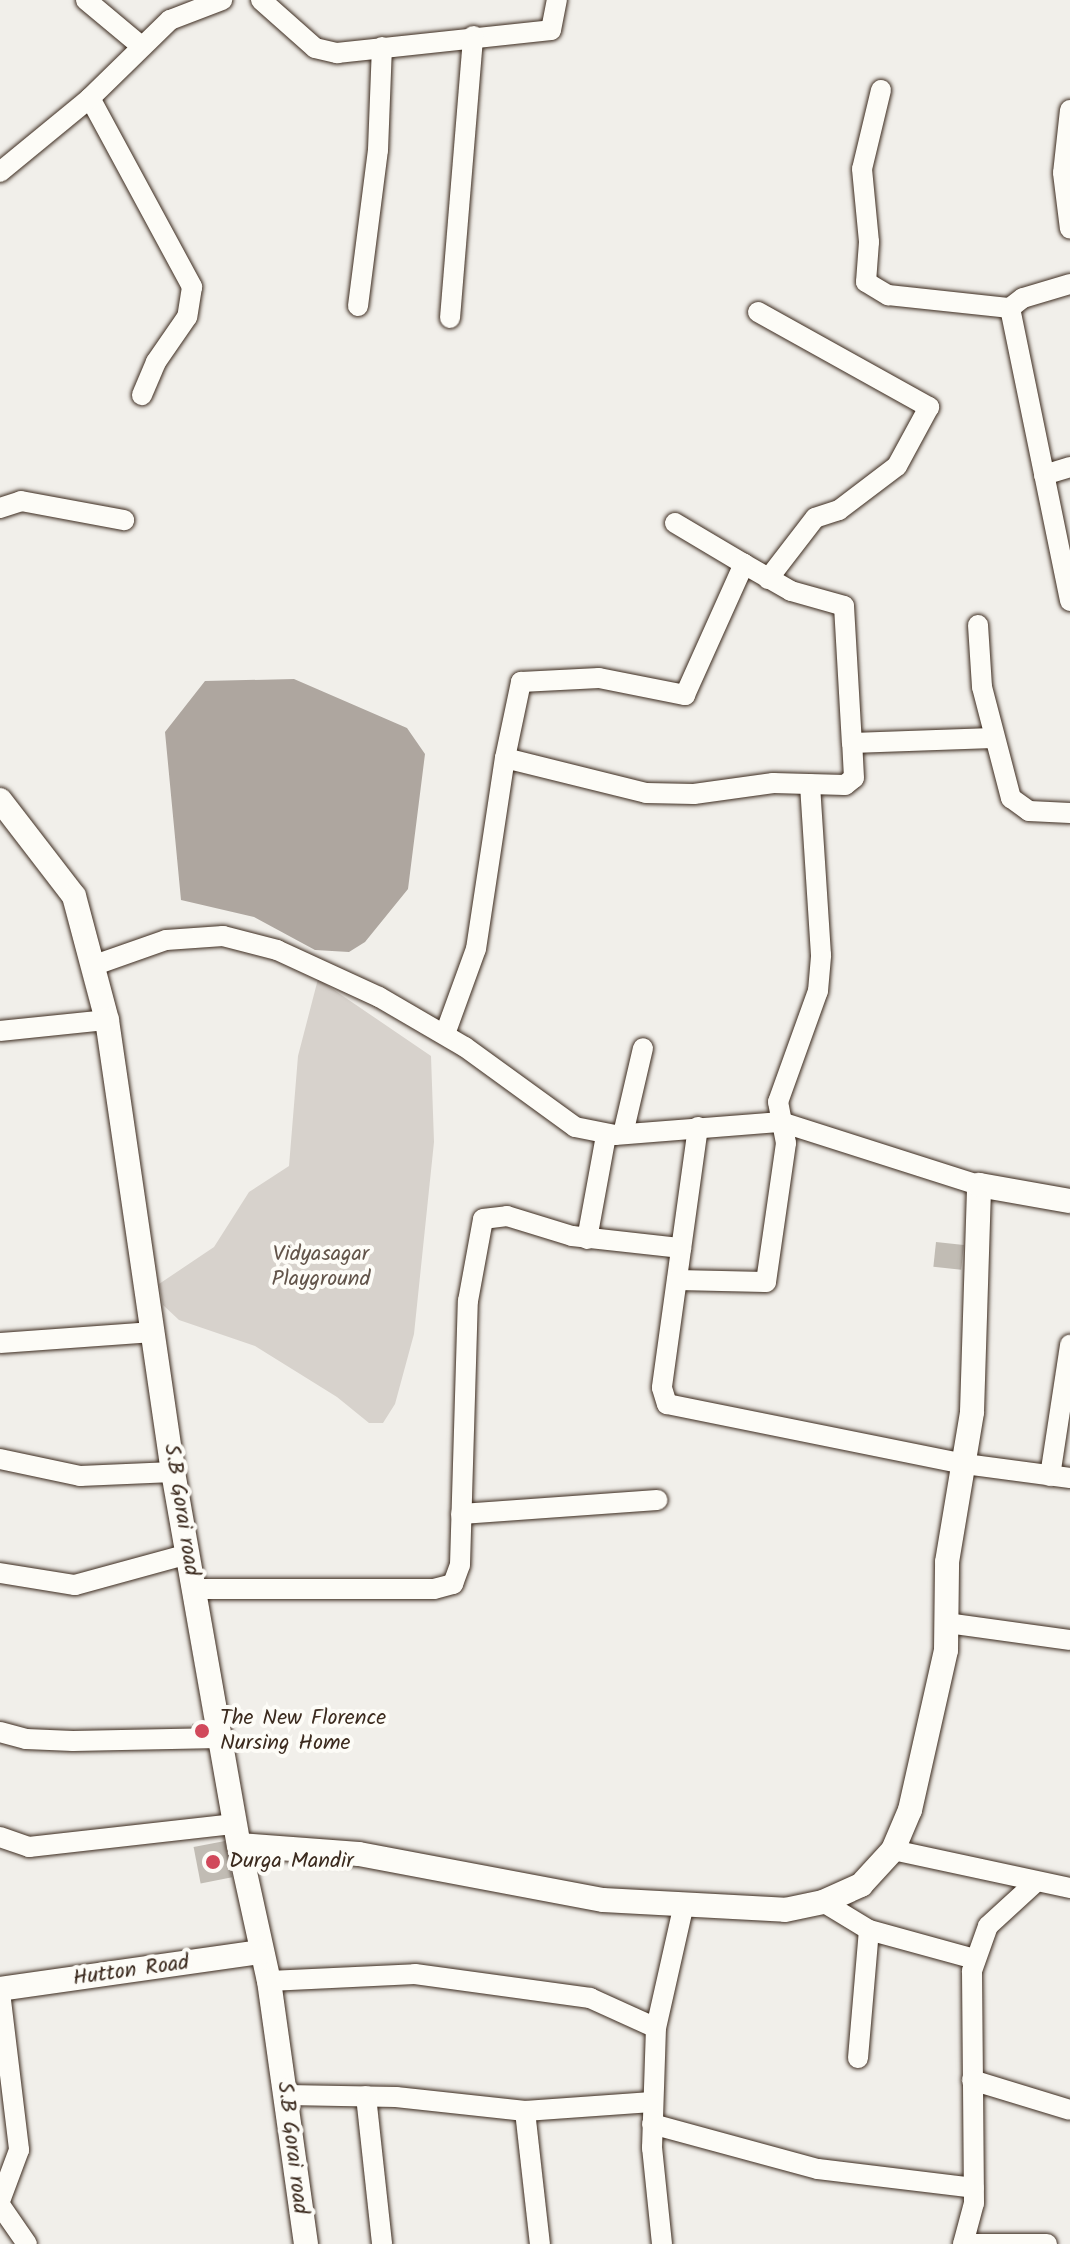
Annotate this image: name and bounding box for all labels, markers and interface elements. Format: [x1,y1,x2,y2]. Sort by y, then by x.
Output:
park label: Vidyasagar Playground [272,1241,370,1292]
street label: S.B Gorai road [158,1442,204,1578]
place label: The New Florence Nursing Home [220,1705,386,1756]
marker: The New Florence Nursing Home [191,1720,213,1742]
place label: Durga Mandir [229,1849,354,1875]
marker: Durga Mandir [204,1853,222,1871]
street label: Hutton Road [71,1950,191,1992]
street label: S.B Gorai road [271,2080,313,2216]

